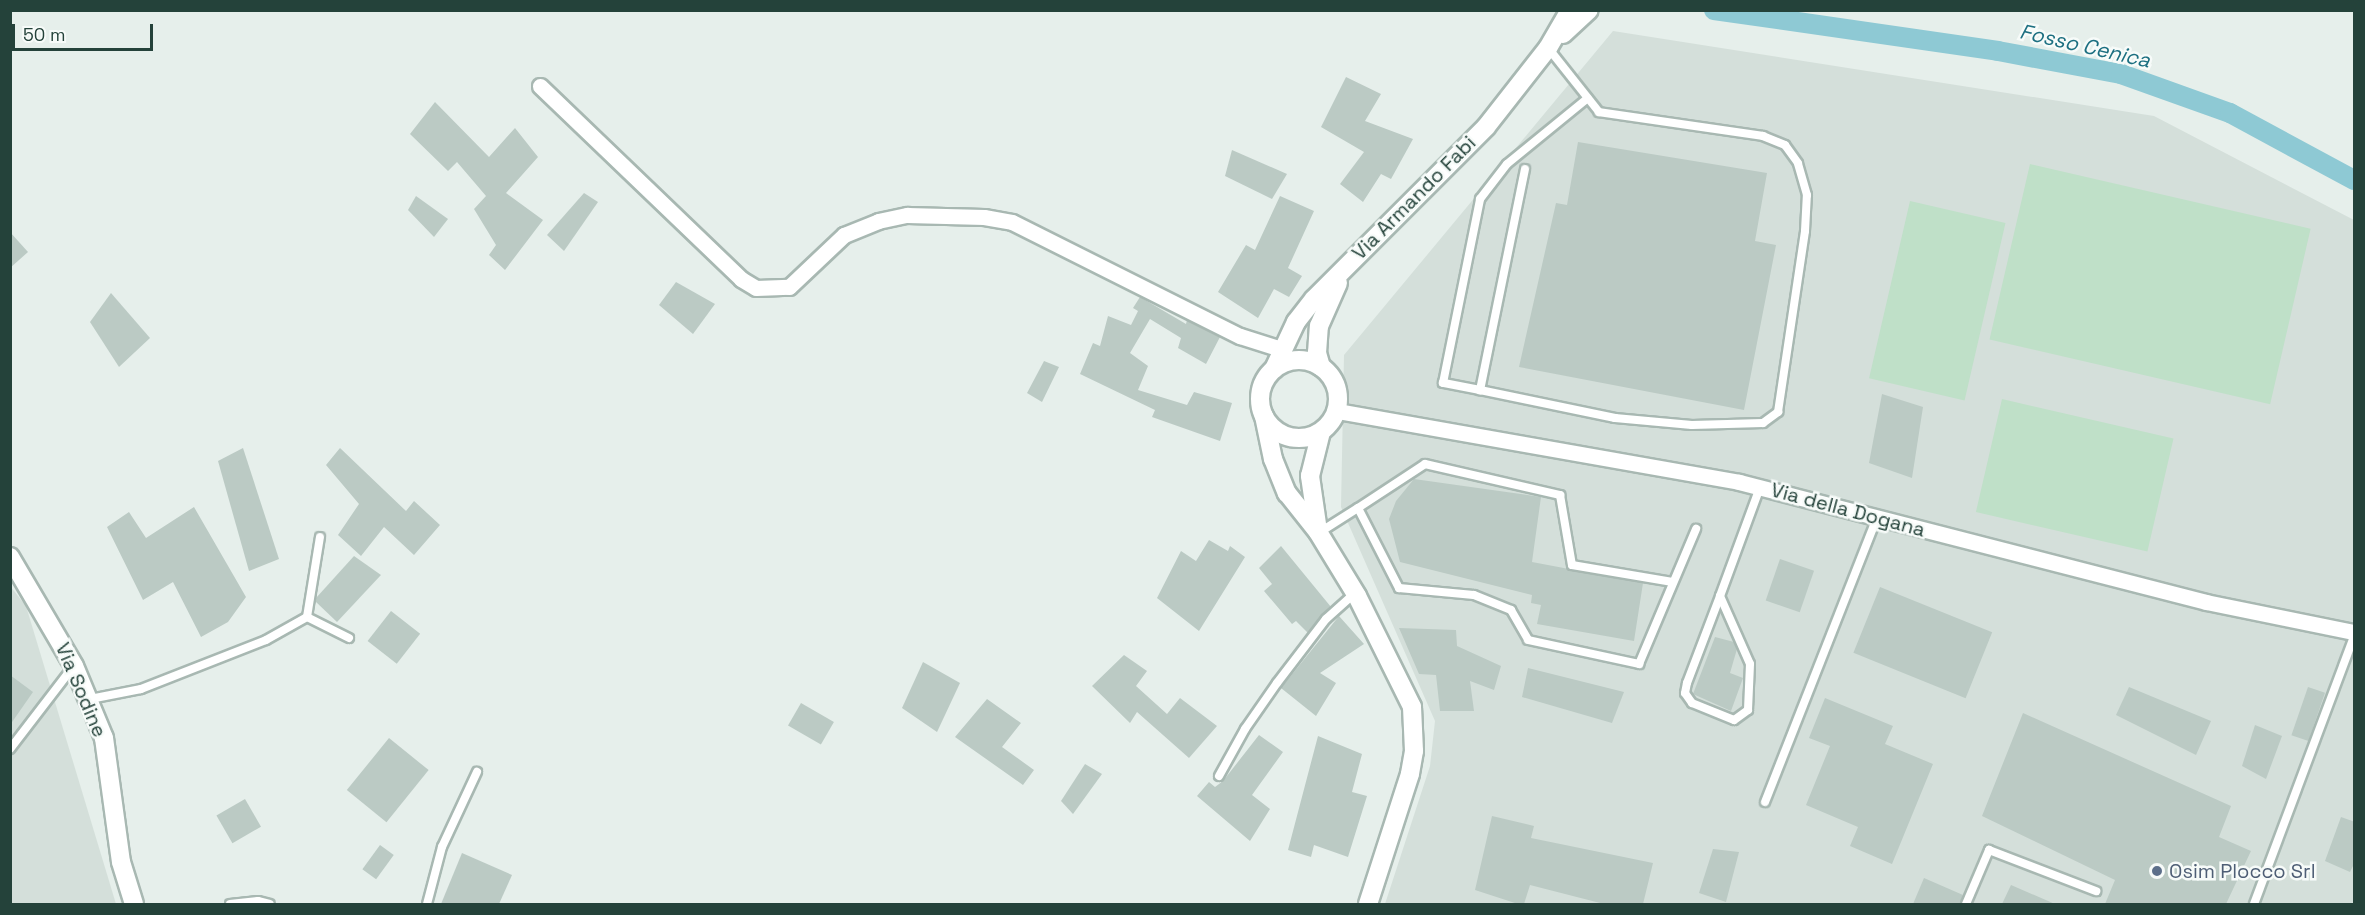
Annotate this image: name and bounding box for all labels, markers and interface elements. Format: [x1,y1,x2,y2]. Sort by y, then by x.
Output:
scale bar [15,12,156,50]
water label: Fosso Cenica [2017,19,2153,73]
text: 50 m [23,23,65,46]
street label: Via Armando Fabi [1347,131,1481,265]
street label: Via della Dogana [1768,478,1928,542]
street label: Via Sodine [50,639,112,741]
place label: Osim Plocco Srl [2169,859,2316,883]
marker: Osim Plocco Srl [2150,864,2164,878]

